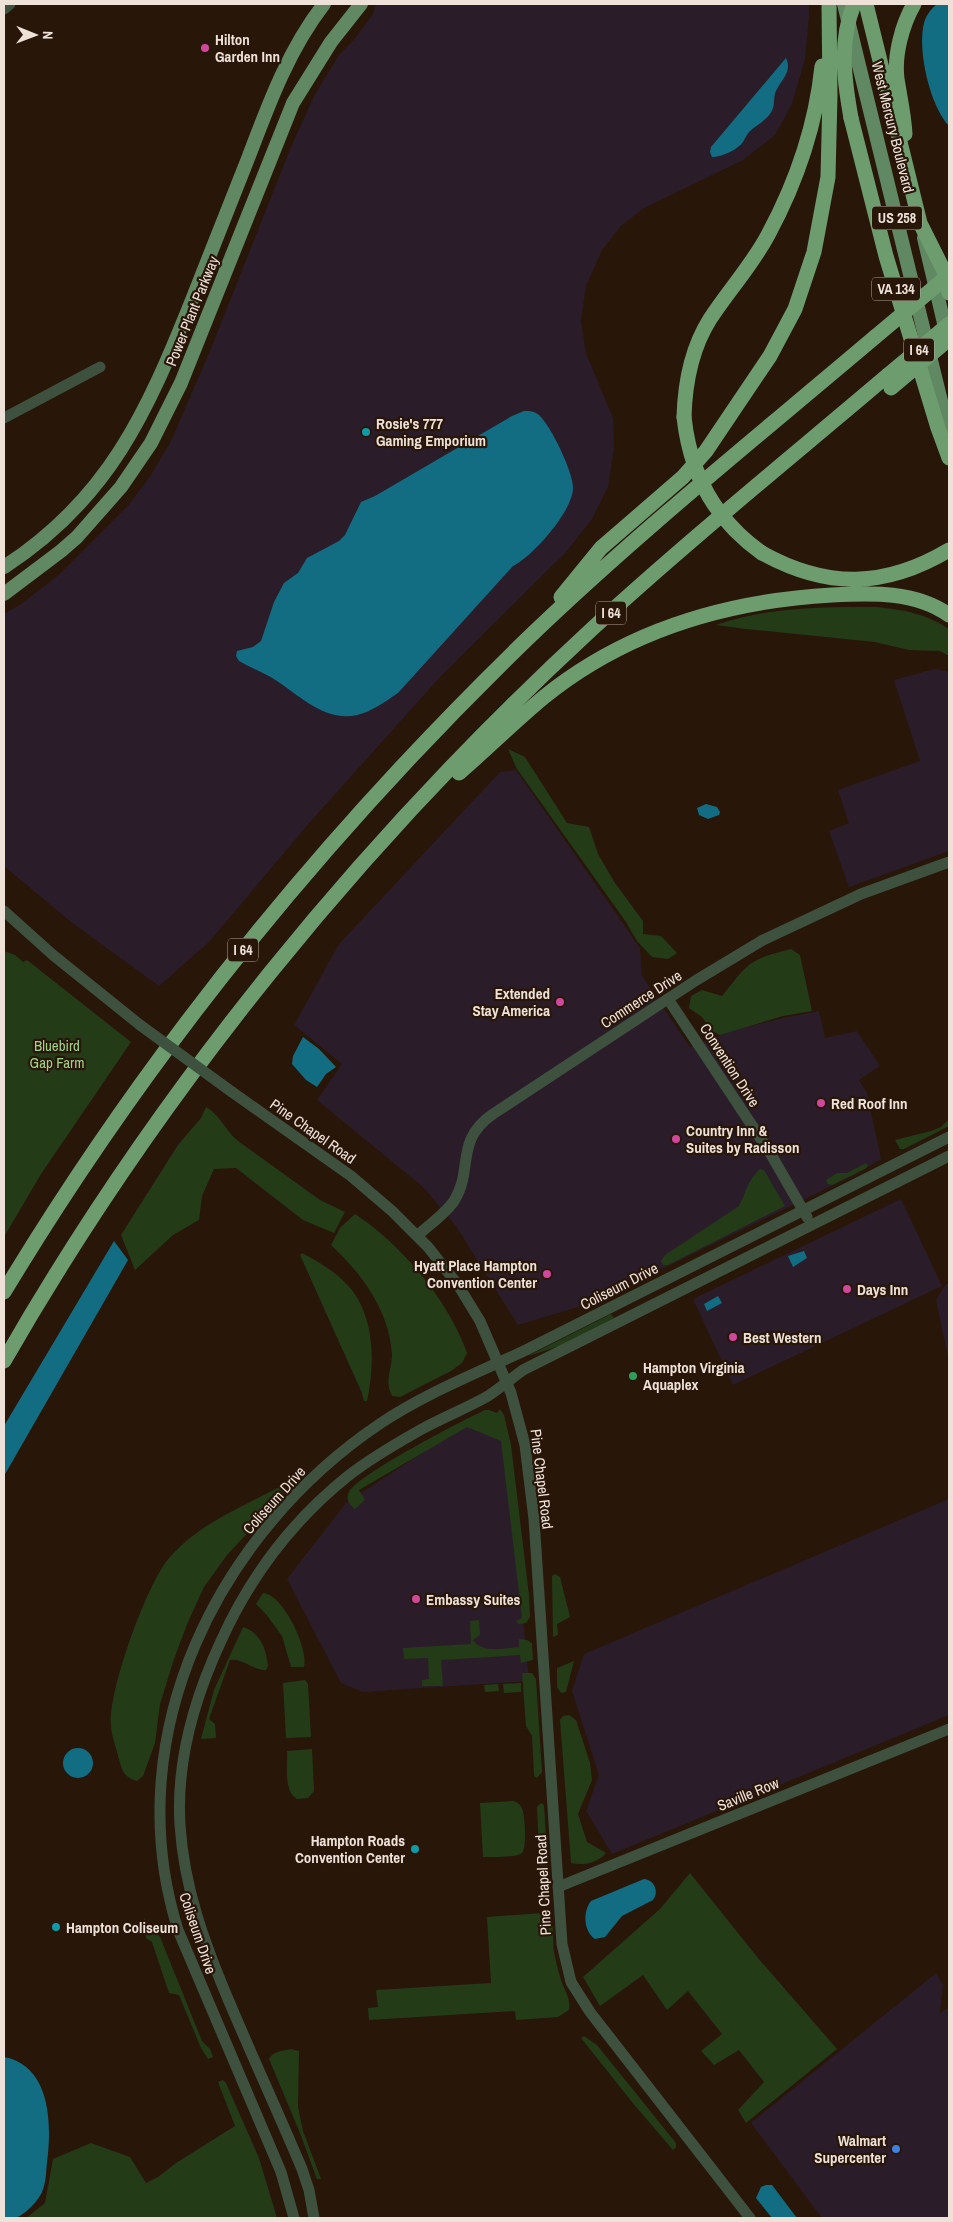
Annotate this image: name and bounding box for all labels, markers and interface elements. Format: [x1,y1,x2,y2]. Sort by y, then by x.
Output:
north arrow [10,10,60,60]
place label: Hilton Garden Inn [215,29,280,67]
text: N [39,31,57,40]
marker: Hilton Garden Inn [199,42,211,54]
street label: West Mercury Boulevard [867,59,919,195]
road number: US 258 [872,207,922,230]
street label: Power Plant Parkway [160,252,224,369]
road number: VA 134 [872,278,920,300]
road number: I 64 [904,338,934,362]
place label: Rosie's 777 Gaming Emporium [376,413,486,451]
marker: Rosie's 777 Gaming Emporium [360,426,372,438]
road number: I 64 [596,602,626,624]
road number: I 64 [228,938,258,962]
street label: Commerce Drive [596,965,686,1033]
place label: Extended Stay America [473,983,550,1021]
marker: Extended Stay America [554,996,566,1008]
street label: Convention Drive [695,1019,765,1111]
park label: Bluebird Gap Farm [30,1035,84,1073]
place label: Red Roof Inn [831,1093,908,1114]
street label: Pine Chapel Road [266,1094,360,1168]
marker: Red Roof Inn [815,1097,827,1109]
place label: Country Inn & Suites by Radisson [686,1120,799,1158]
marker: Country Inn & Suites by Radisson [670,1133,682,1145]
place label: Hyatt Place Hampton Convention Center [414,1255,537,1293]
street label: Coliseum Drive [576,1257,662,1315]
marker: Hyatt Place Hampton Convention Center [541,1268,553,1280]
place label: Days Inn [857,1279,908,1300]
marker: Days Inn [841,1283,853,1295]
place label: Best Western [743,1327,821,1348]
marker: Best Western [727,1331,739,1343]
place label: Hampton Virginia Aquaplex [643,1357,745,1395]
marker: Hampton Virginia Aquaplex [627,1370,639,1382]
street label: Pine Chapel Road [525,1428,559,1530]
street label: Coliseum Drive [238,1461,310,1539]
place label: Embassy Suites [426,1589,521,1610]
marker: Embassy Suites [410,1593,422,1605]
street label: Saville Row [714,1772,782,1816]
place label: Hampton Roads Convention Center [295,1830,405,1868]
street label: Pine Chapel Road [530,1834,556,1936]
marker: Hampton Roads Convention Center [409,1843,421,1855]
street label: Coliseum Drive [174,1890,222,1977]
place label: Hampton Coliseum [66,1917,178,1938]
marker: Hampton Coliseum [50,1921,62,1933]
place label: Walmart Supercenter [814,2130,886,2168]
marker: Walmart Supercenter [890,2143,902,2155]

